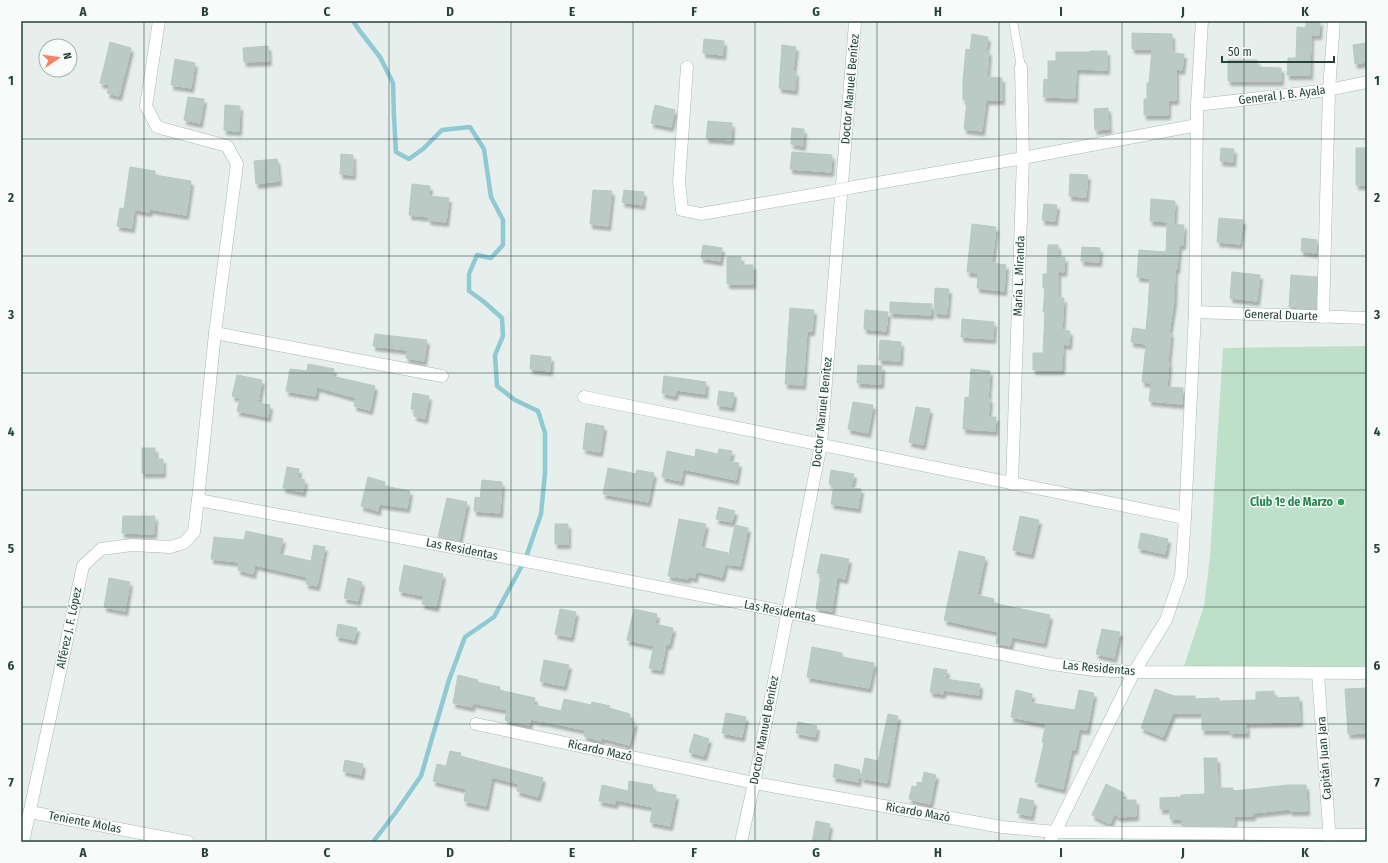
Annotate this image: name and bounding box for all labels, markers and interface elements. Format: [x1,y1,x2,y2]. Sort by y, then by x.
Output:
text: A [78,4,87,19]
text: B [201,4,209,19]
text: C [324,4,331,19]
text: D [446,4,454,19]
text: E [569,4,575,19]
text: F [691,4,697,19]
text: G [812,4,820,19]
text: H [934,4,942,19]
text: I [1059,4,1063,19]
text: J [1180,4,1185,19]
text: K [1301,4,1309,19]
street label: Doctor Manuel Benítez [838,33,862,145]
north arrow [38,38,78,78]
scale bar [1222,38,1334,64]
text: 50 m [1228,45,1252,59]
text: N [60,51,74,61]
text: 1 [8,73,14,88]
text: 1 [1374,73,1380,88]
street label: General J. B. Ayala [1238,83,1326,107]
text: 2 [7,190,14,205]
text: 2 [1373,190,1380,205]
street label: María L. Miranda [1011,235,1027,317]
text: 3 [7,307,14,322]
street label: General Duarte [1244,307,1318,323]
text: 3 [1373,307,1380,322]
street label: Doctor Manuel Benítez [809,356,835,468]
text: 4 [8,424,15,439]
text: 4 [1374,424,1381,439]
place label: Club 1º de Marzo [1250,495,1334,509]
marker: Club 1º de Marzo [1336,497,1346,507]
street label: Las Residentas [425,535,499,563]
text: 5 [8,541,14,556]
text: 5 [1374,541,1380,556]
street label: Alférez J. F. López [54,586,85,670]
street label: Las Residentas [743,597,817,625]
text: 6 [8,658,15,673]
street label: Las Residentas [1062,658,1136,678]
text: 6 [1374,658,1381,673]
street label: Doctor Manuel Benítez [747,674,781,786]
street label: Capitán Juan Jara [1314,716,1334,800]
street label: Ricardo Mazó [567,736,633,764]
text: 7 [8,775,14,790]
text: 7 [1374,775,1380,790]
street label: Ricardo Mazó [885,799,951,825]
street label: Teniente Molas [47,808,123,836]
text: A [78,845,87,860]
text: B [201,845,209,860]
text: C [324,845,331,860]
text: D [446,845,454,860]
text: E [569,845,575,860]
text: F [691,845,697,860]
text: G [812,845,820,860]
text: H [934,845,942,860]
text: I [1059,845,1063,860]
text: J [1180,845,1185,860]
text: K [1301,845,1309,860]

